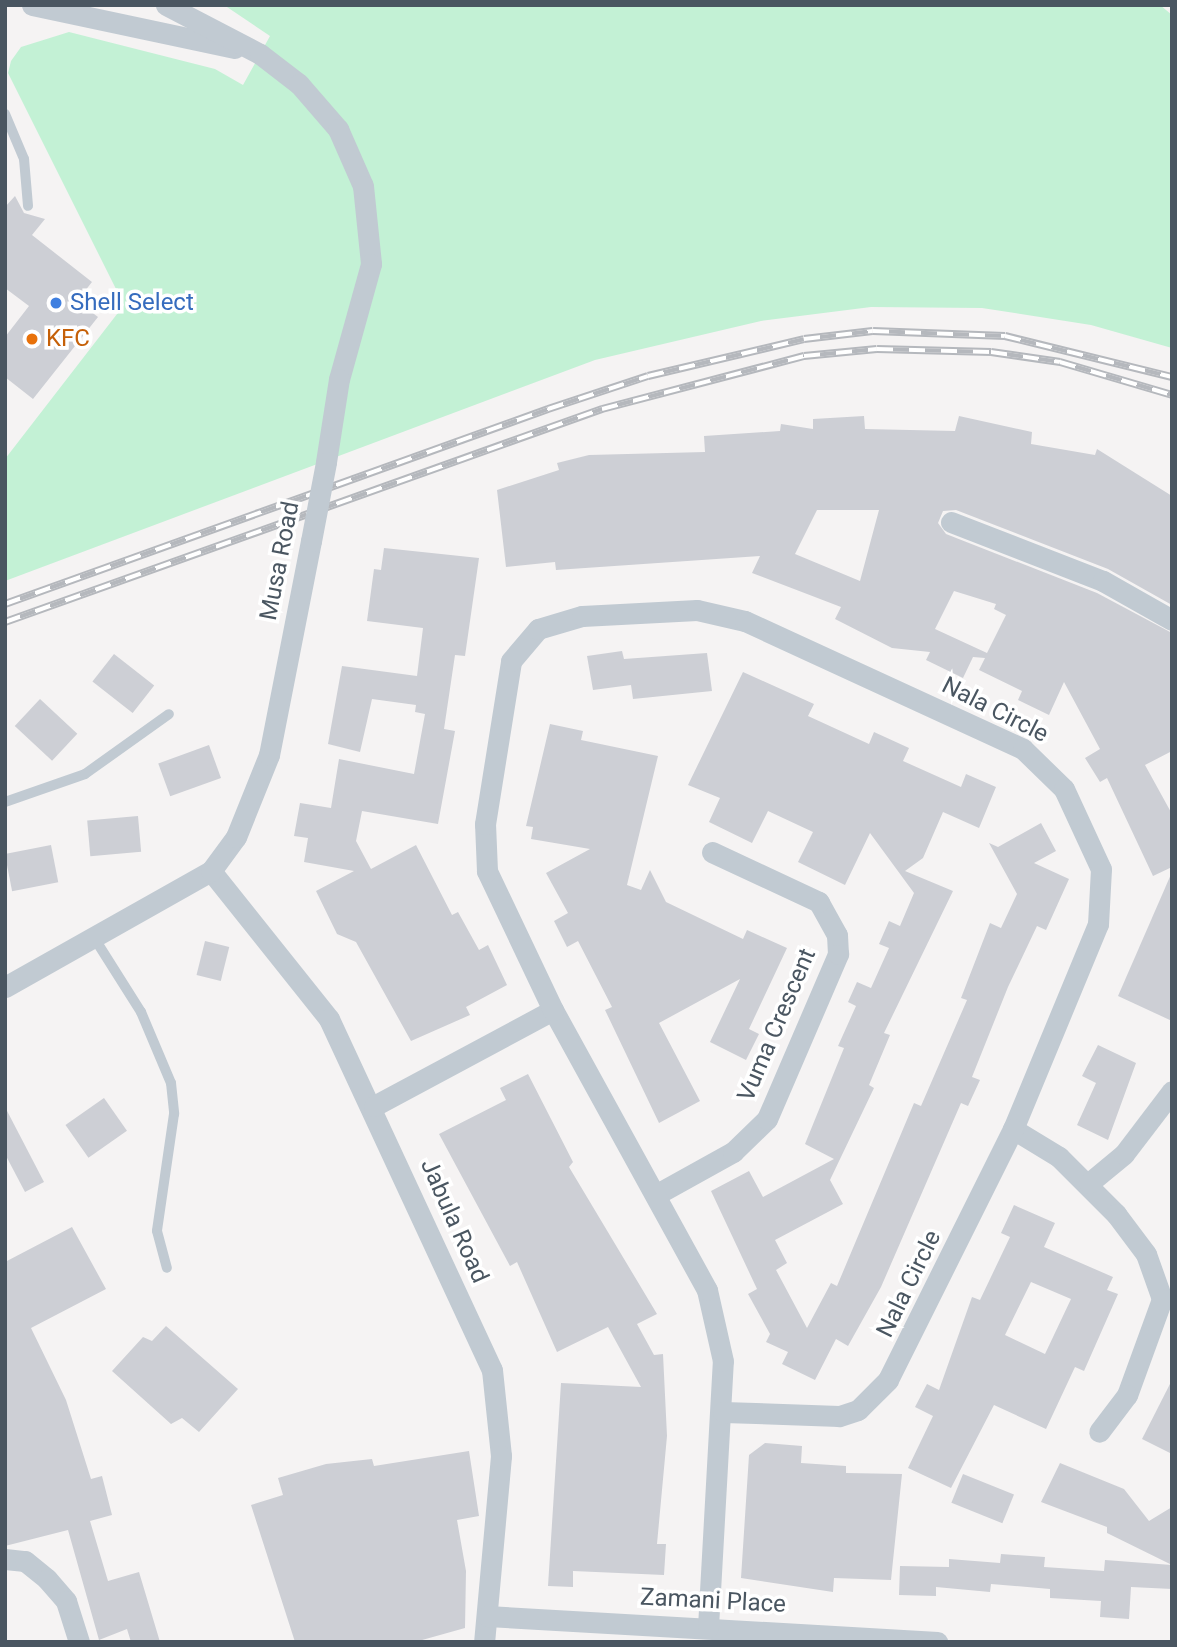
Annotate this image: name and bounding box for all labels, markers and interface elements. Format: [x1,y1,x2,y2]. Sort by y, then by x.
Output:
place label: Shell Select [70,289,194,317]
marker: Shell Select [48,295,64,311]
place label: KFC [46,325,90,353]
marker: KFC [24,331,40,347]
street label: Musa Road [254,499,306,623]
street label: Nala Circle [937,671,1053,749]
street label: Vuma Crescent [732,944,822,1106]
street label: Jabula Road [414,1154,494,1288]
street label: Nala Circle [871,1226,947,1342]
street label: Zamani Place [639,1583,787,1619]

